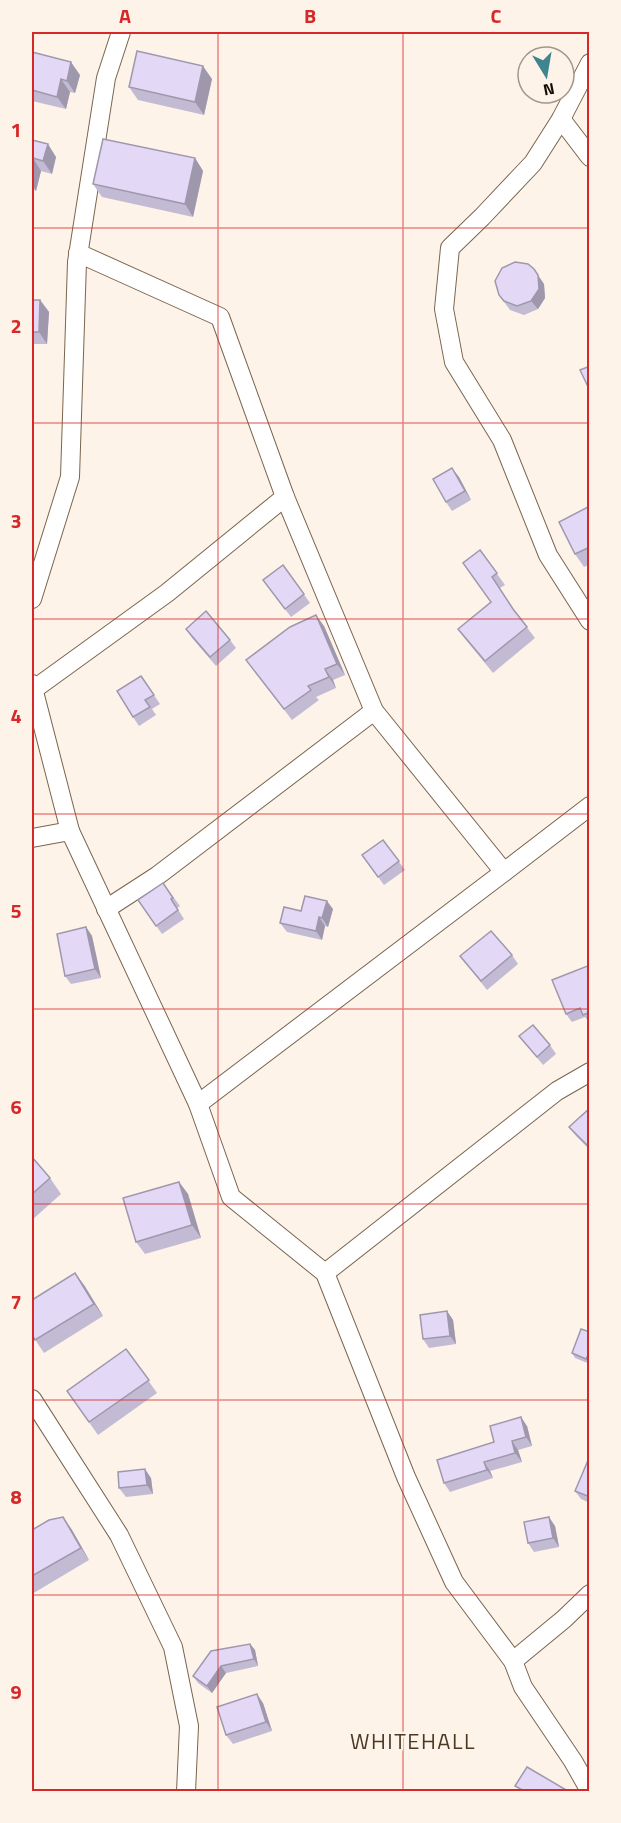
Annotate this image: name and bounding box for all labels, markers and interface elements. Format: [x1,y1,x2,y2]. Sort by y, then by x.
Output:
text: A [119,0,131,31]
text: B [304,0,316,31]
text: C [491,0,502,31]
north arrow [516,45,576,105]
text: N [541,77,557,103]
text: 1 [10,114,22,145]
text: 2 [10,310,22,341]
text: 3 [10,505,22,536]
text: 4 [10,700,22,731]
text: 5 [10,895,22,926]
text: 6 [10,1091,22,1122]
text: 7 [10,1286,22,1317]
text: 8 [10,1481,22,1512]
text: 9 [10,1676,22,1707]
district label: WHITEHALL [350,1724,476,1758]

